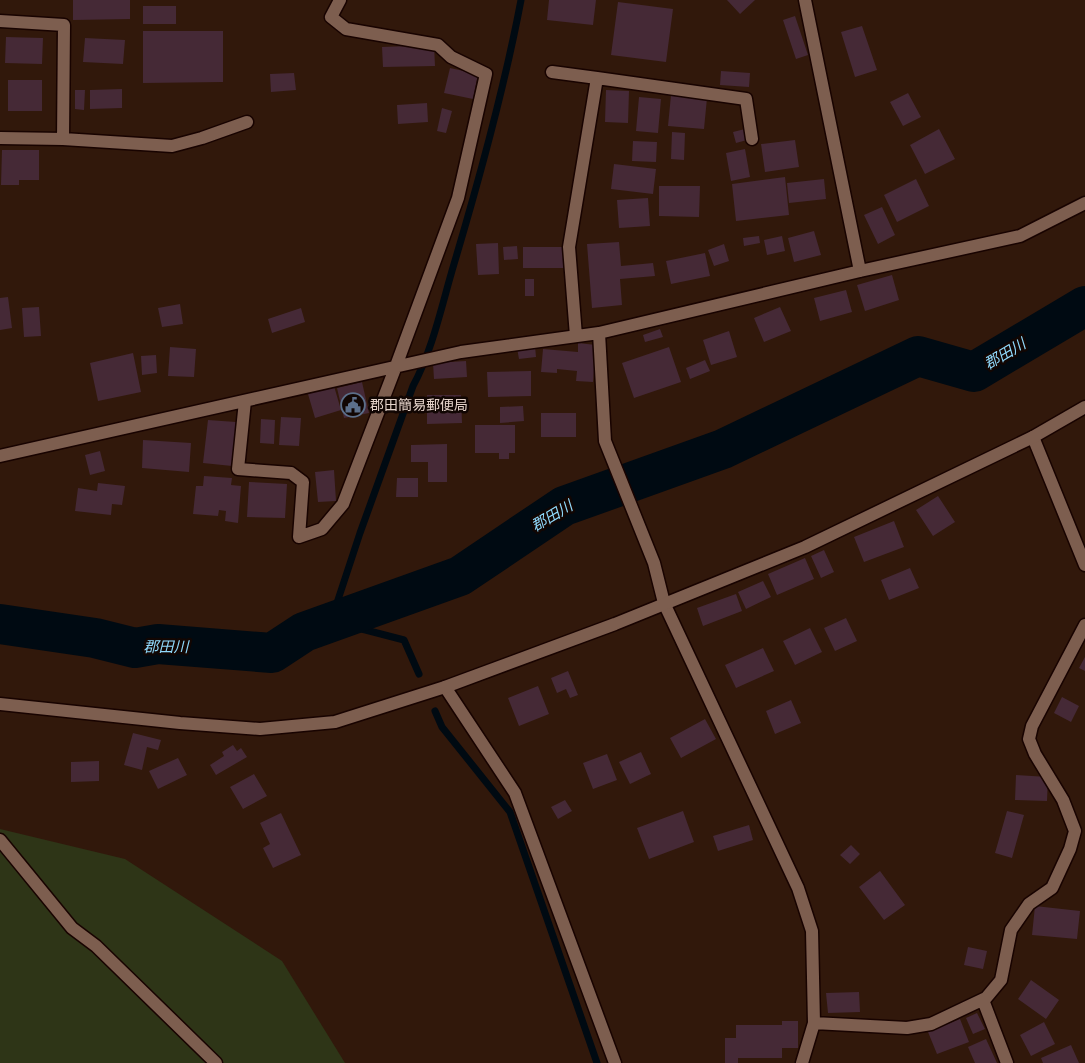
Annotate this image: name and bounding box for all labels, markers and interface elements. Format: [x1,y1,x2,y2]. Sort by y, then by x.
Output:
water label: 郡田川 [981,334,1031,373]
public building icon: 郡田簡易郵便局 [340,392,366,418]
place label: 郡田簡易郵便局 [370,397,468,414]
water label: 郡田川 [528,496,578,535]
water label: 郡田川 [143,638,190,656]

